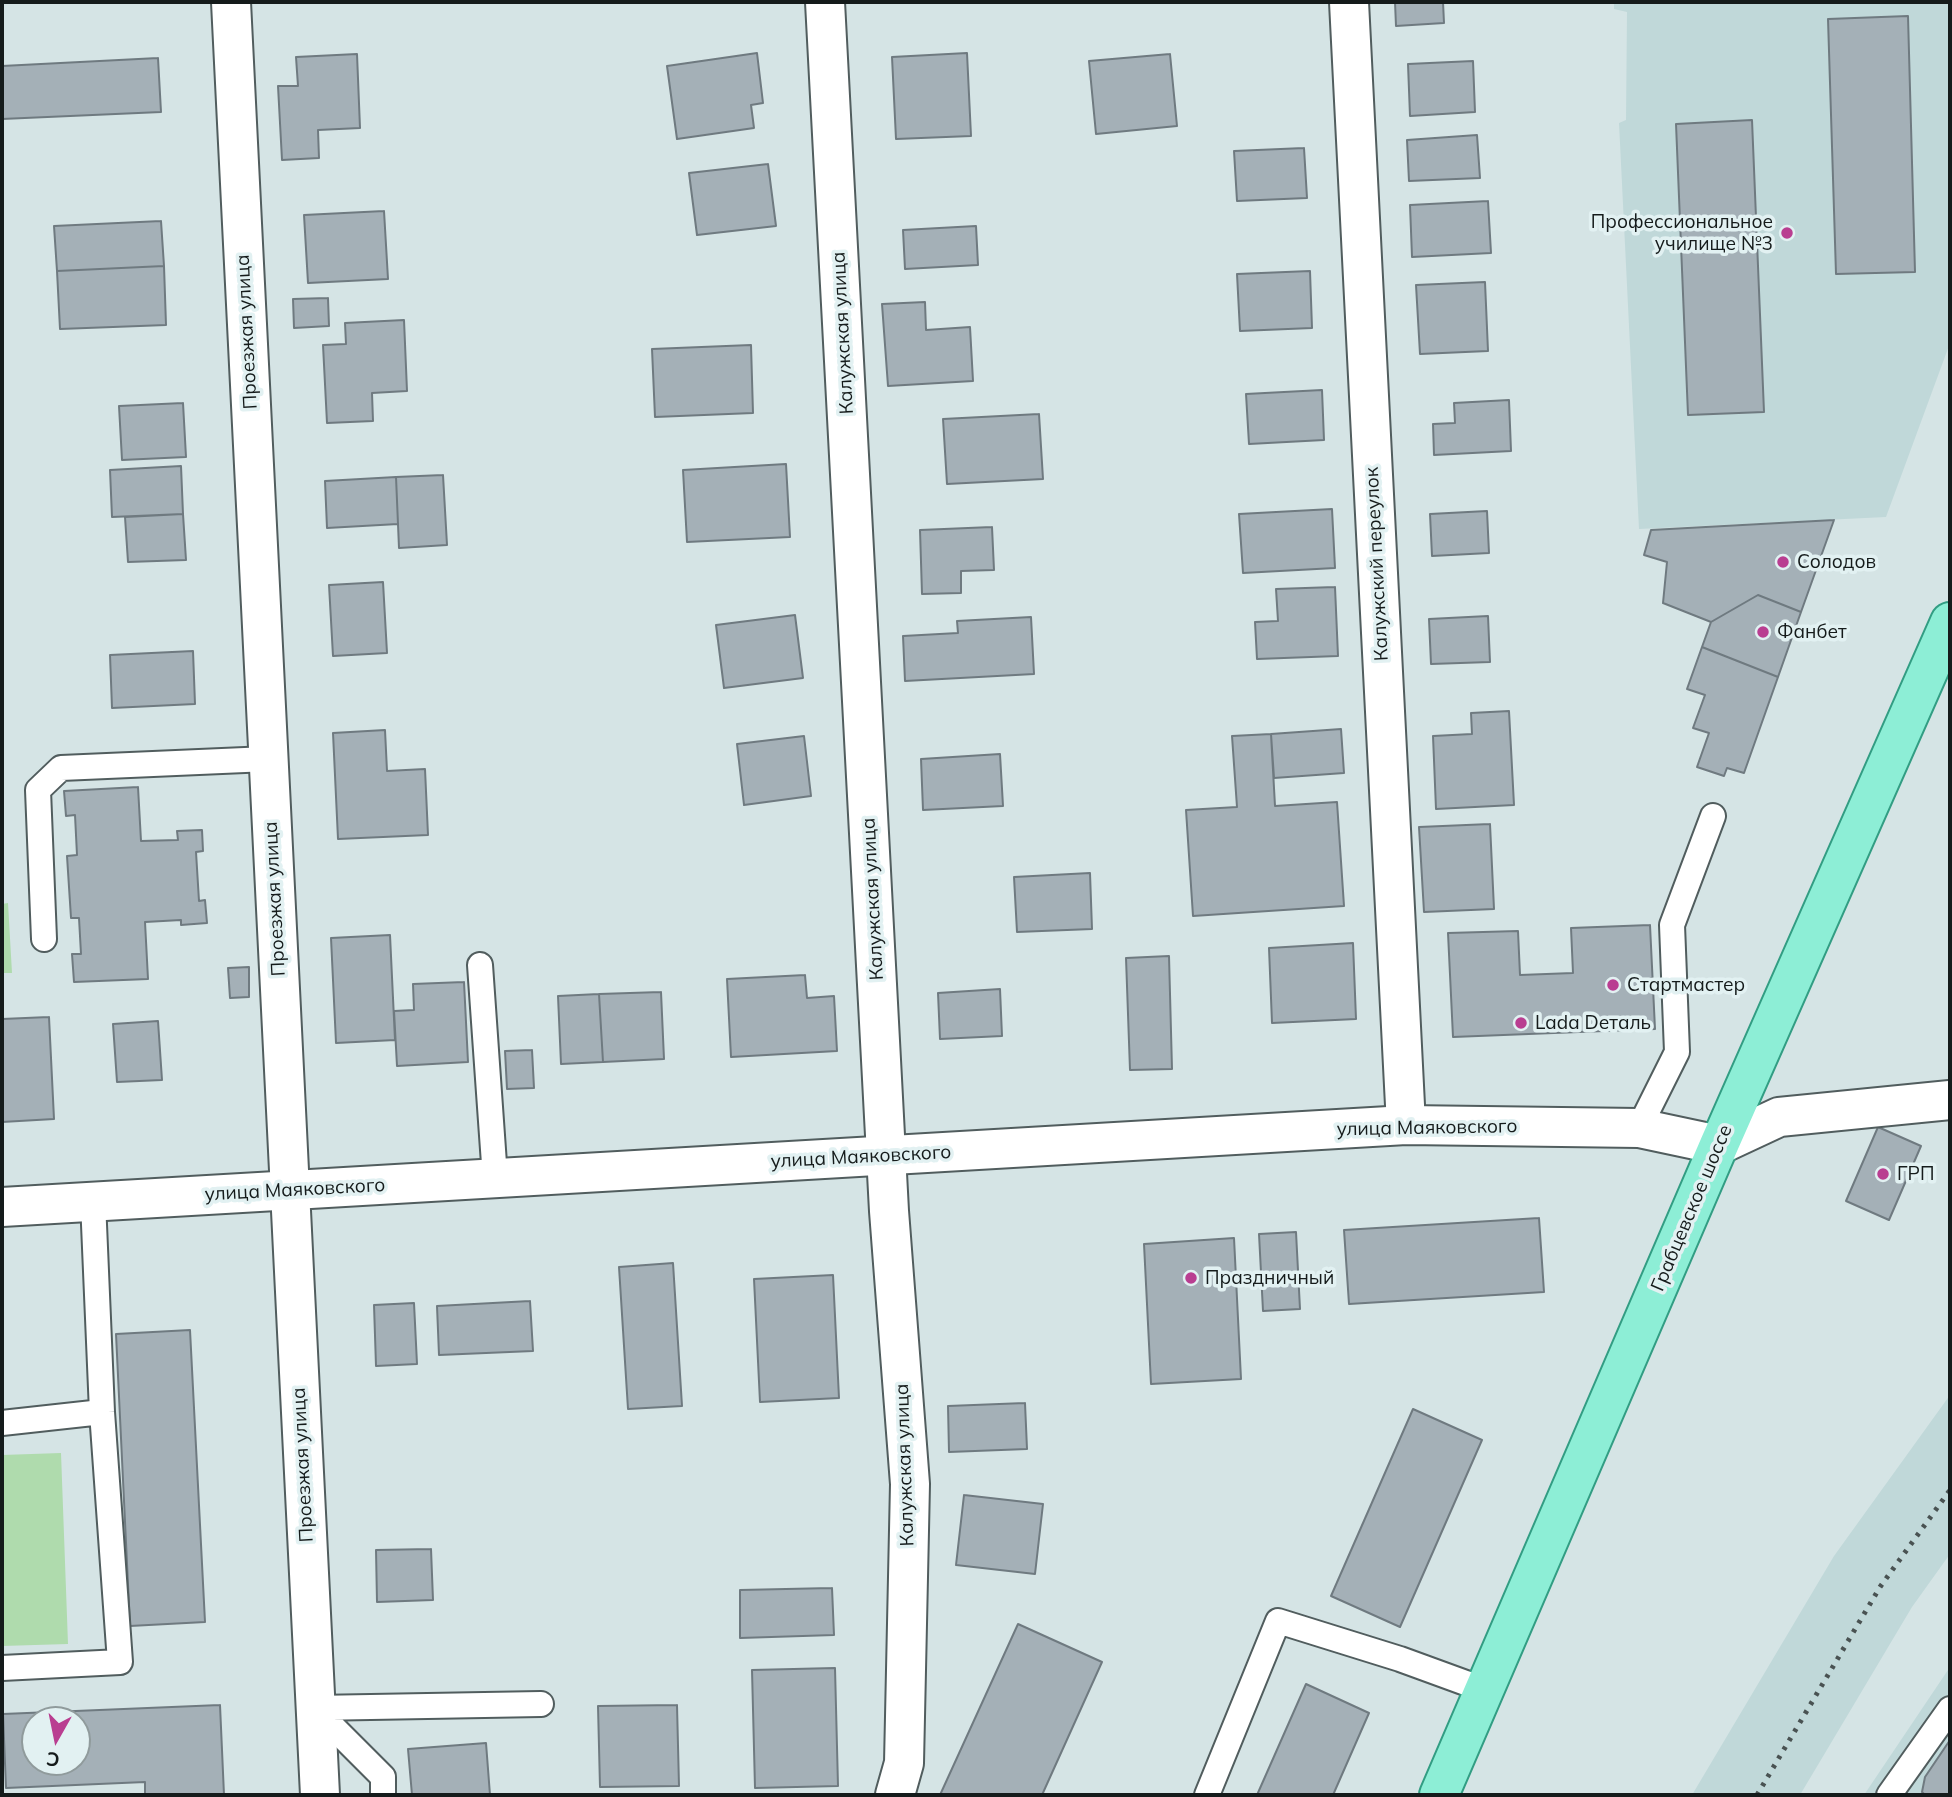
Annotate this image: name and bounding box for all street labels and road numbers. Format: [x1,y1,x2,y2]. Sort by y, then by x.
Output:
street label: Калужская улица [827,251,859,415]
street label: Проезжая улица [232,254,262,410]
street label: Калужский переулок [1361,466,1393,662]
street label: Калужская улица [857,817,889,981]
street label: Проезжая улица [260,821,290,977]
street label: улица Маяковского [1336,1115,1518,1141]
street label: Грабцевское шоссе [1647,1121,1737,1295]
street label: улица Маяковского [770,1141,952,1173]
street label: улица Маяковского [204,1174,386,1206]
street label: Калужская улица [891,1383,919,1547]
street label: Проезжая улица [288,1387,318,1543]

